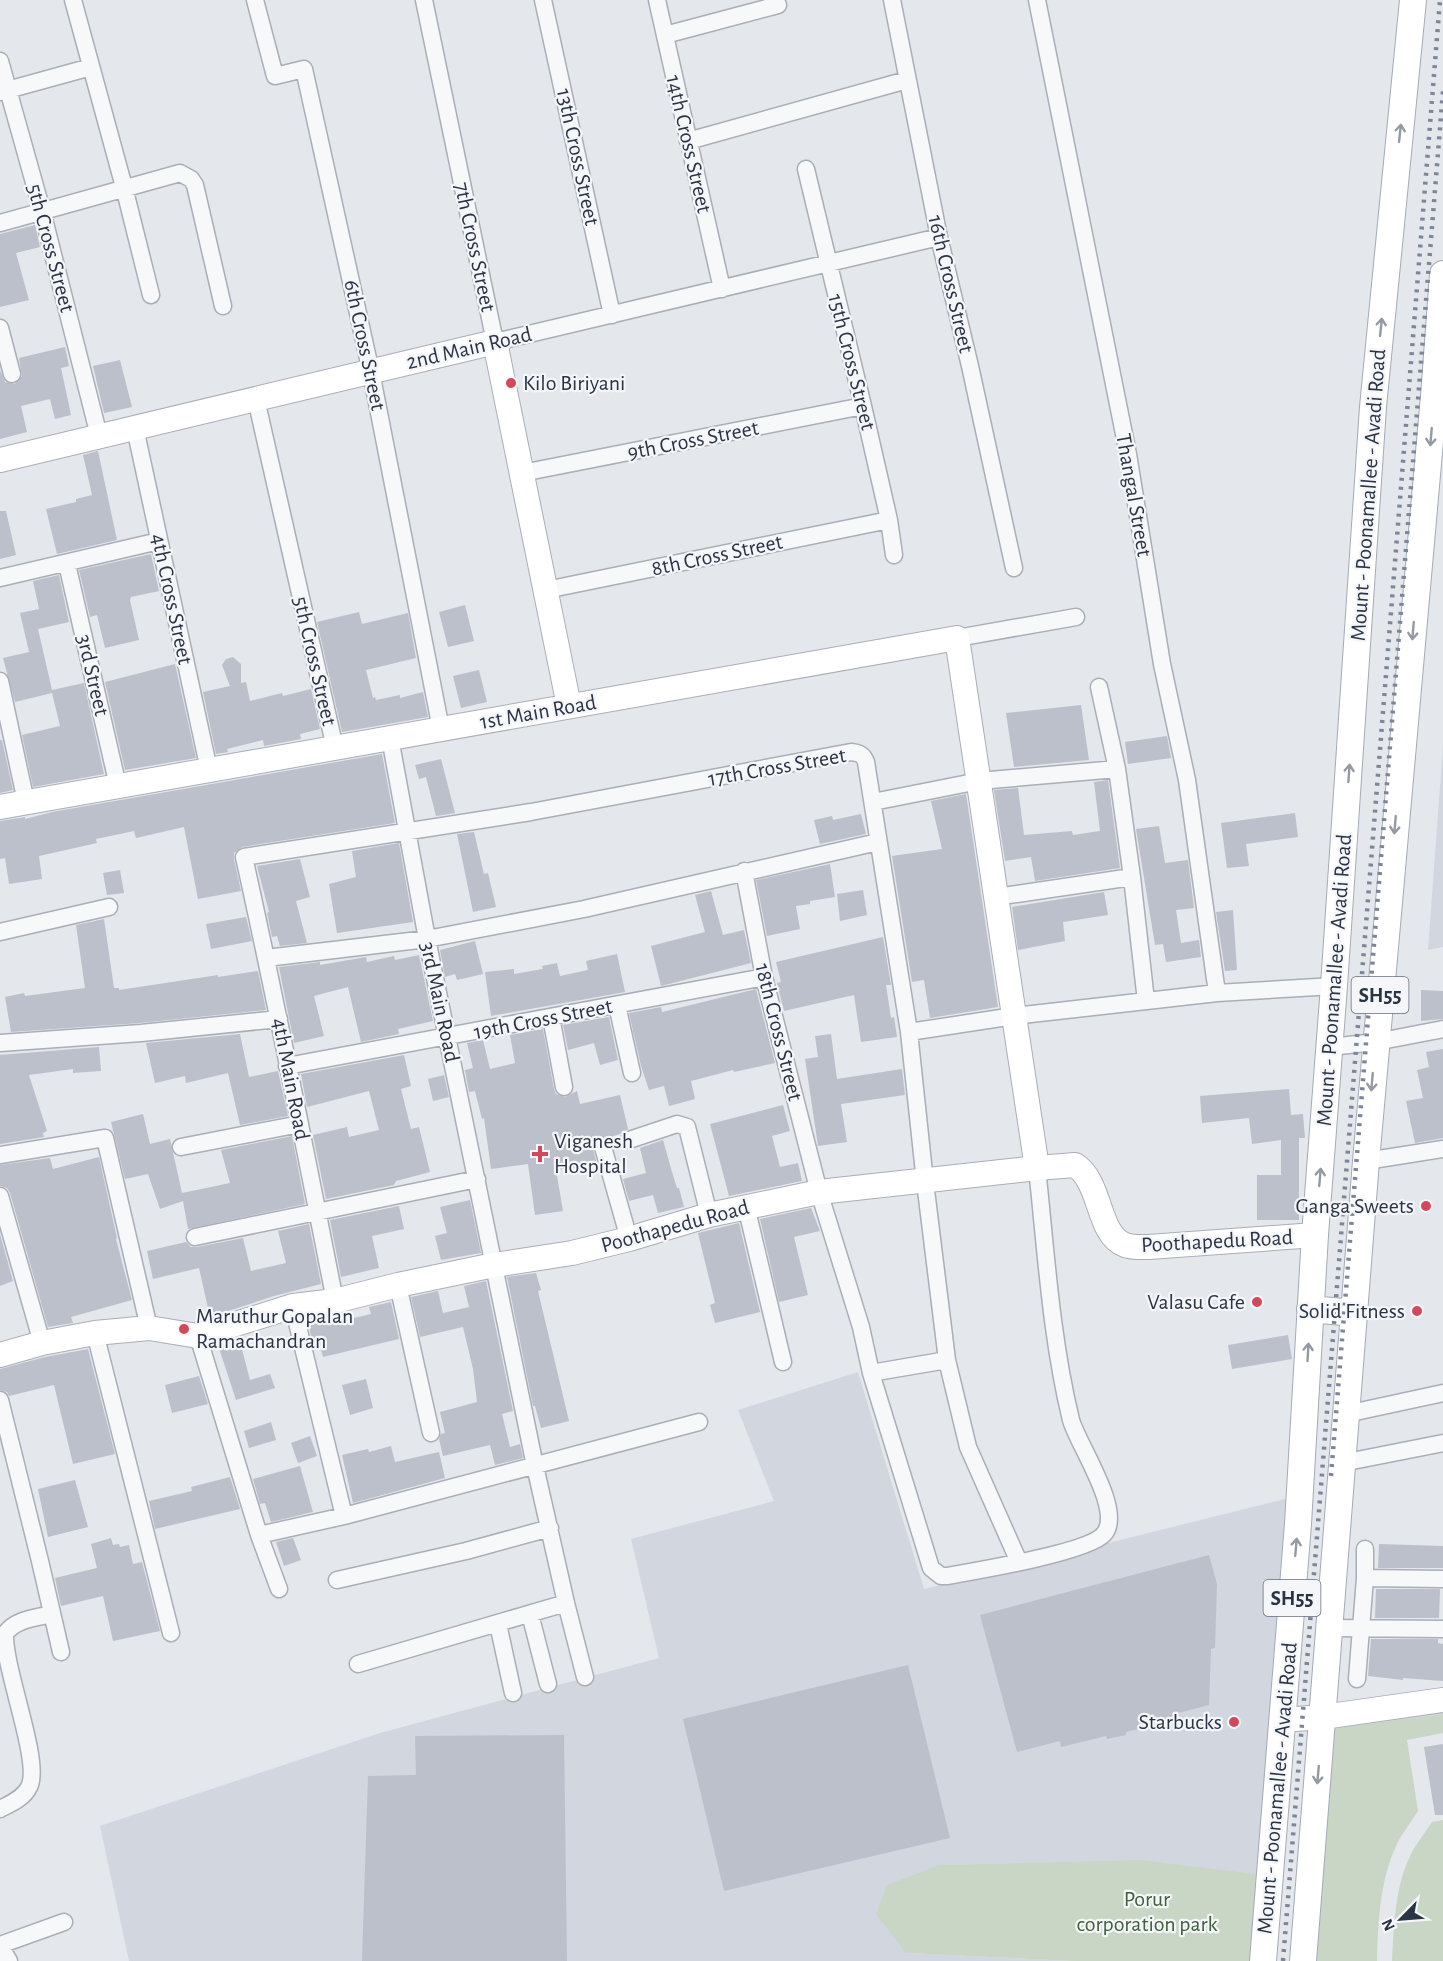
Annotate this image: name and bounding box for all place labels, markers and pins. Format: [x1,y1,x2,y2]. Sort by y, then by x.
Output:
place label: Kilo Biriyani [523,372,625,394]
marker: Kilo Biriyani [504,376,518,390]
place label: Viganesh Hospital [554,1130,633,1177]
marker: Viganesh Hospital [531,1145,549,1163]
place label: Ganga Sweets [1296,1195,1414,1217]
marker: Ganga Sweets [1419,1199,1433,1213]
place label: Valasu Cafe [1147,1291,1245,1313]
marker: Valasu Cafe [1250,1295,1264,1309]
place label: Solid Fitness [1299,1300,1405,1322]
marker: Solid Fitness [1410,1304,1424,1318]
place label: Maruthur Gopalan Ramachandran [196,1305,353,1352]
marker: Maruthur Gopalan Ramachandran [177,1322,191,1336]
place label: Starbucks [1138,1711,1222,1733]
marker: Starbucks [1227,1715,1241,1729]

